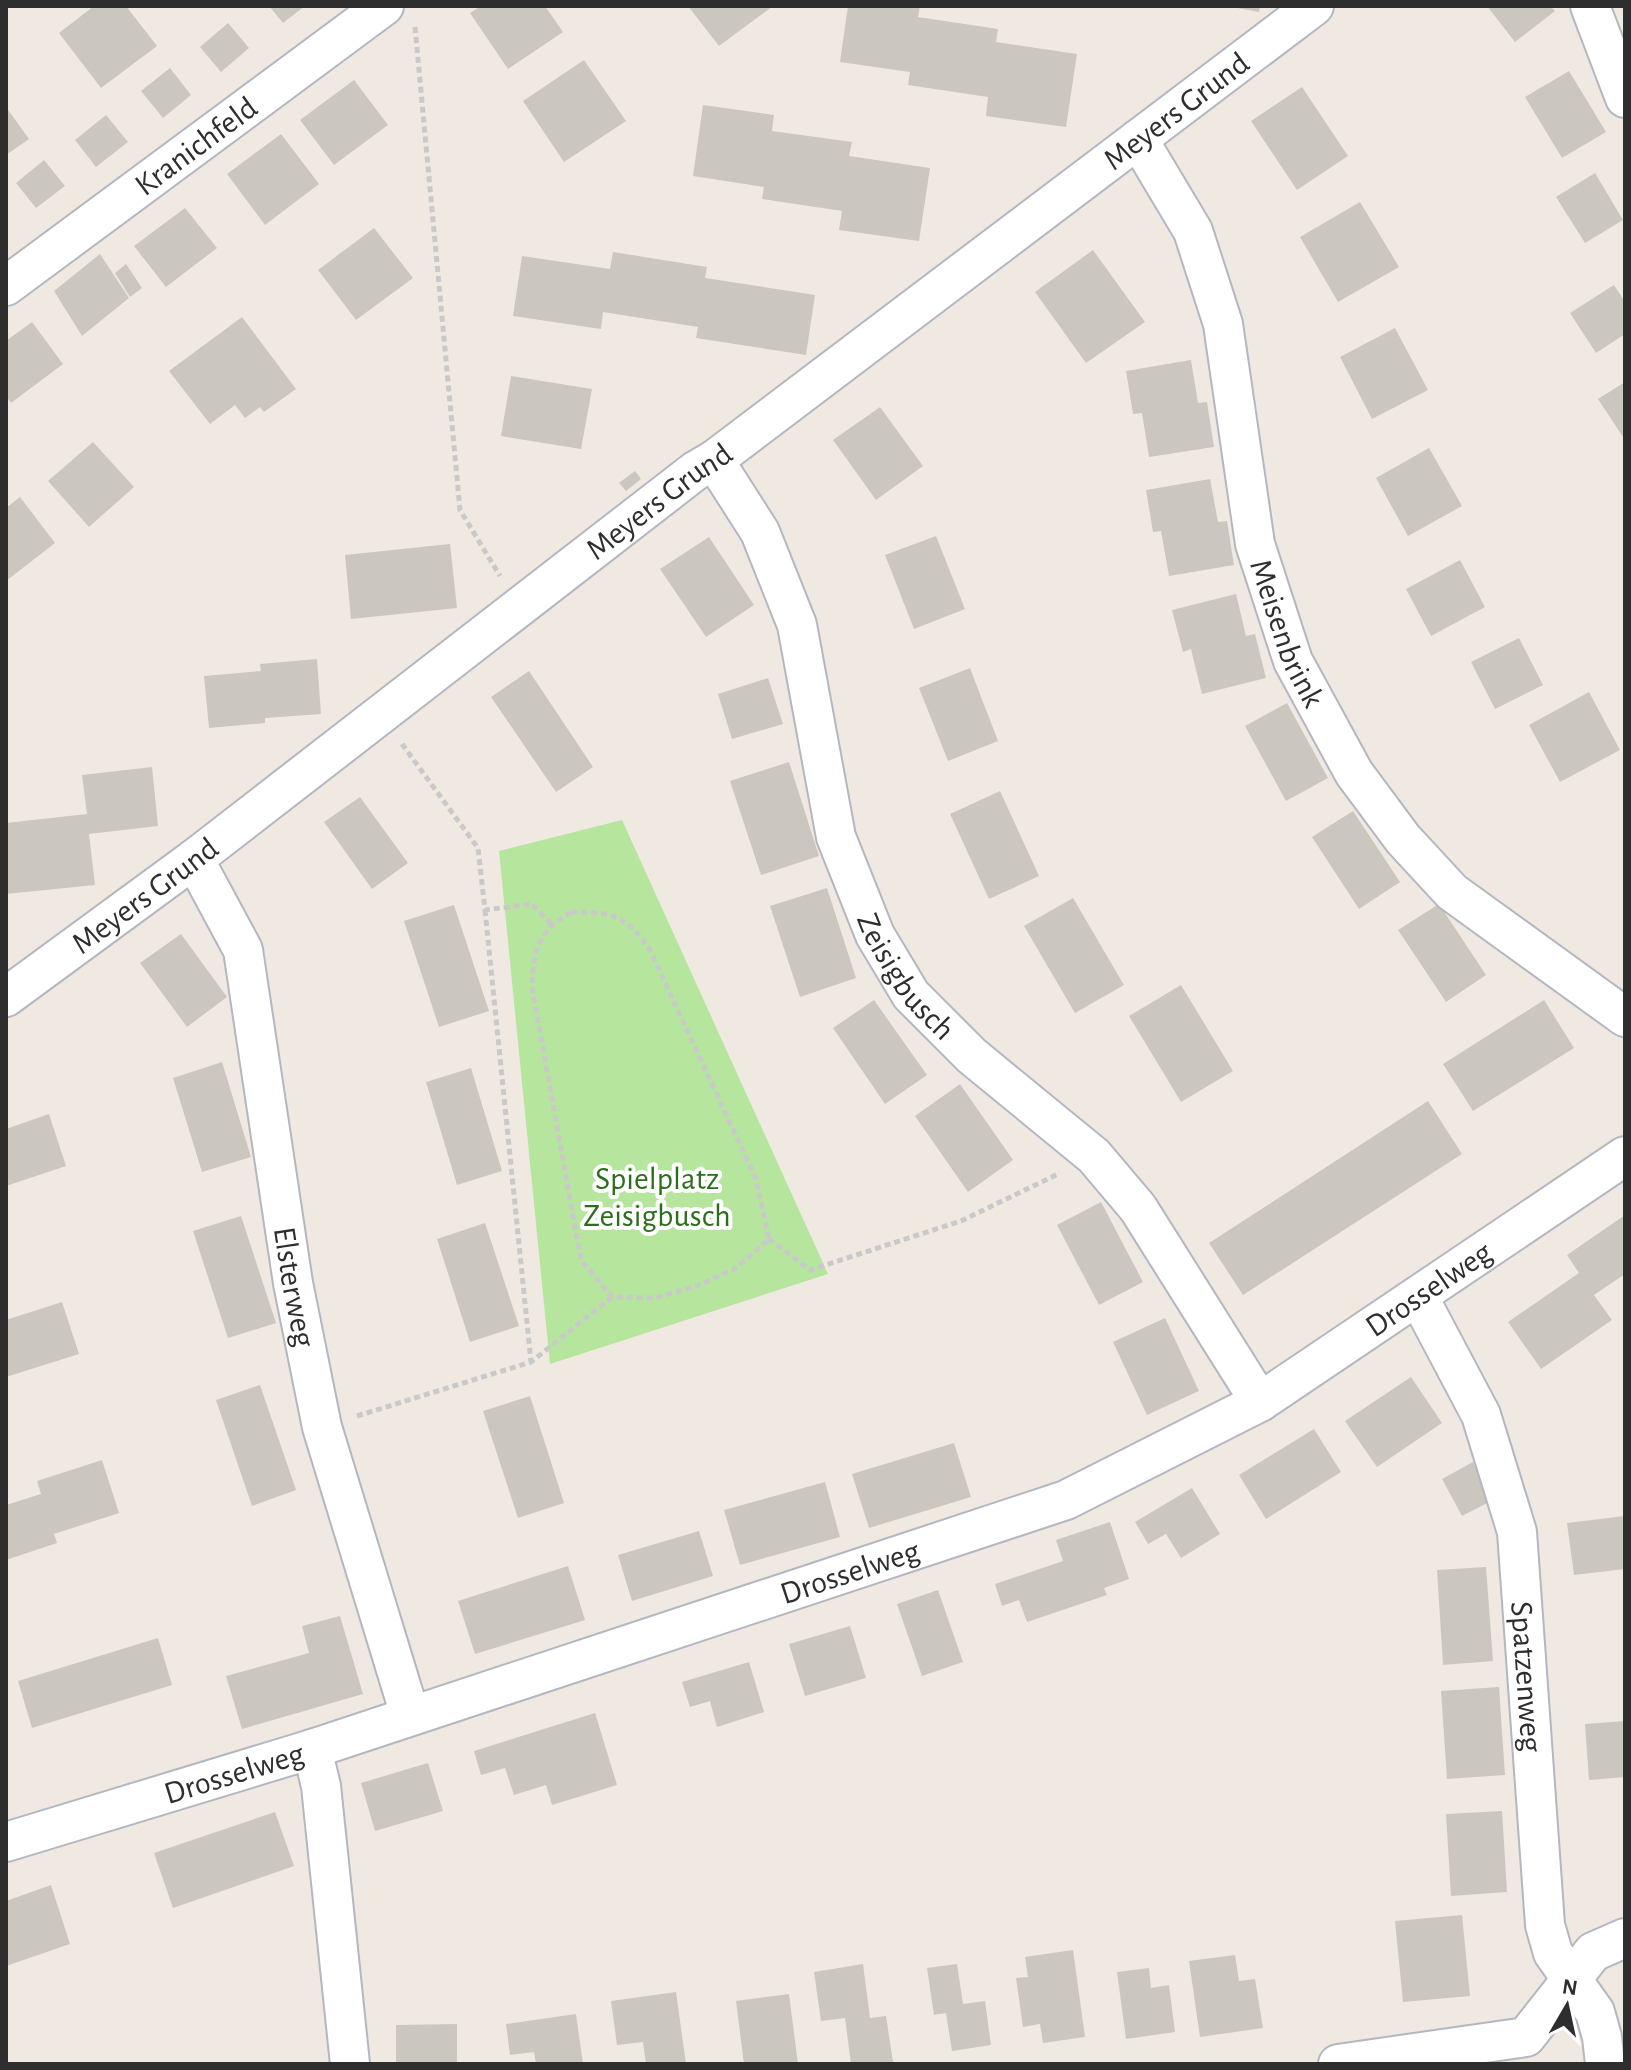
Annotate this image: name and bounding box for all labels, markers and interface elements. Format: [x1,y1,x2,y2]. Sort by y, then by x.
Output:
street label: Meyers Grund [1098,46,1255,176]
street label: Kranichfeld [129,91,263,202]
street label: Meyers Grund [580,437,738,566]
street label: Meisenbrink [1244,556,1330,713]
street label: Meyers Grund [66,832,224,960]
street label: Zeisigbusch [851,909,961,1046]
park label: Spielplatz Zeisigbusch [583,1163,731,1232]
street label: Elsterweg [268,1225,321,1350]
street label: Drosselweg [1360,1236,1498,1343]
street label: Drosselweg [776,1534,924,1610]
street label: Spatzenweg [1505,1600,1548,1753]
street label: Drosselweg [160,1737,308,1810]
north arrow [1527,1966,1607,2046]
text: N [1561,1975,1579,1999]

